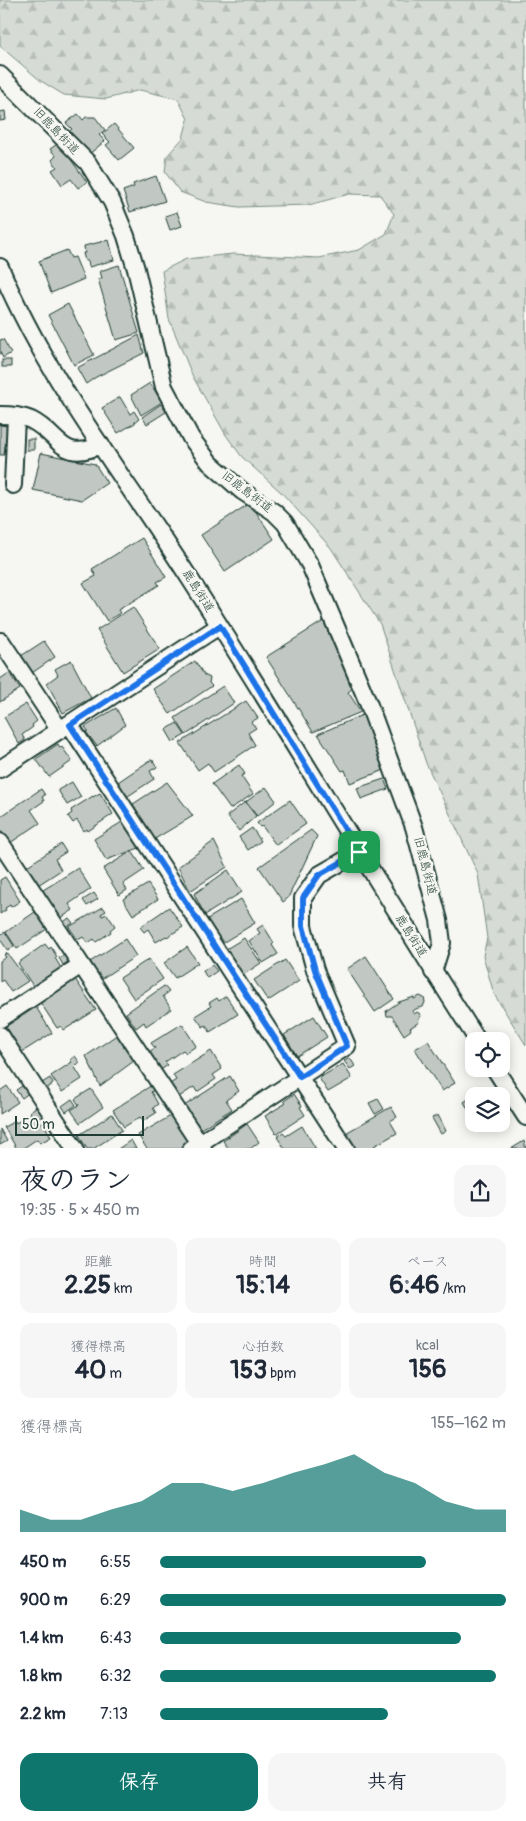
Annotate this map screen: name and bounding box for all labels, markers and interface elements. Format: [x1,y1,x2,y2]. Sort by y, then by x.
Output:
street label: 旧鹿島街道 [30,104,82,158]
street label: 旧鹿島街道 [219,468,275,516]
street label: 鹿島街道 [179,567,217,615]
pin [338,831,380,873]
street label: 旧鹿島街道 [410,835,440,897]
icon: arrive [345,838,373,866]
street label: 鹿島街道 [392,912,430,960]
map controls [465,1032,510,1132]
button: locate [465,1032,510,1077]
button: layers [465,1087,510,1132]
scale bar [15,1114,144,1137]
text: 50 m [22,1116,55,1133]
text: 夜のラン [20,1163,132,1198]
button: share [454,1165,506,1217]
text: 19:35 · 5 × 450 m [20,1200,139,1220]
text: 距離 [84,1253,112,1270]
text: 時間 [249,1253,277,1270]
text: ペース [407,1253,448,1270]
text: 2.25 [64,1270,111,1301]
text: 15:14 [236,1270,290,1301]
text: 6:46 [389,1270,440,1301]
text: km [111,1280,132,1297]
text: /km [440,1280,466,1297]
text: kcal [416,1337,439,1354]
text: 獲得標高 [70,1338,126,1355]
text: 心拍数 [242,1338,284,1355]
text: 156 [409,1354,447,1385]
text: 40 [75,1355,106,1386]
text: 153 [230,1355,267,1386]
text: m [106,1365,122,1382]
text: bpm [267,1365,296,1382]
text: 155–162 m [431,1413,506,1433]
text: 獲得標高 [20,1417,84,1437]
text: 450 m [20,1552,67,1572]
text: 6:55 [100,1552,131,1572]
text: 900 m [20,1590,68,1610]
text: 6:29 [100,1590,131,1610]
text: 1.4 km [20,1628,63,1648]
text: 6:43 [100,1628,132,1648]
text: 1.8 km [20,1666,62,1686]
text: 6:32 [100,1666,131,1686]
text: 2.2 km [20,1704,66,1724]
text: 7:13 [100,1704,128,1724]
button: 保存 [20,1753,258,1811]
button: 共有 [268,1753,506,1811]

